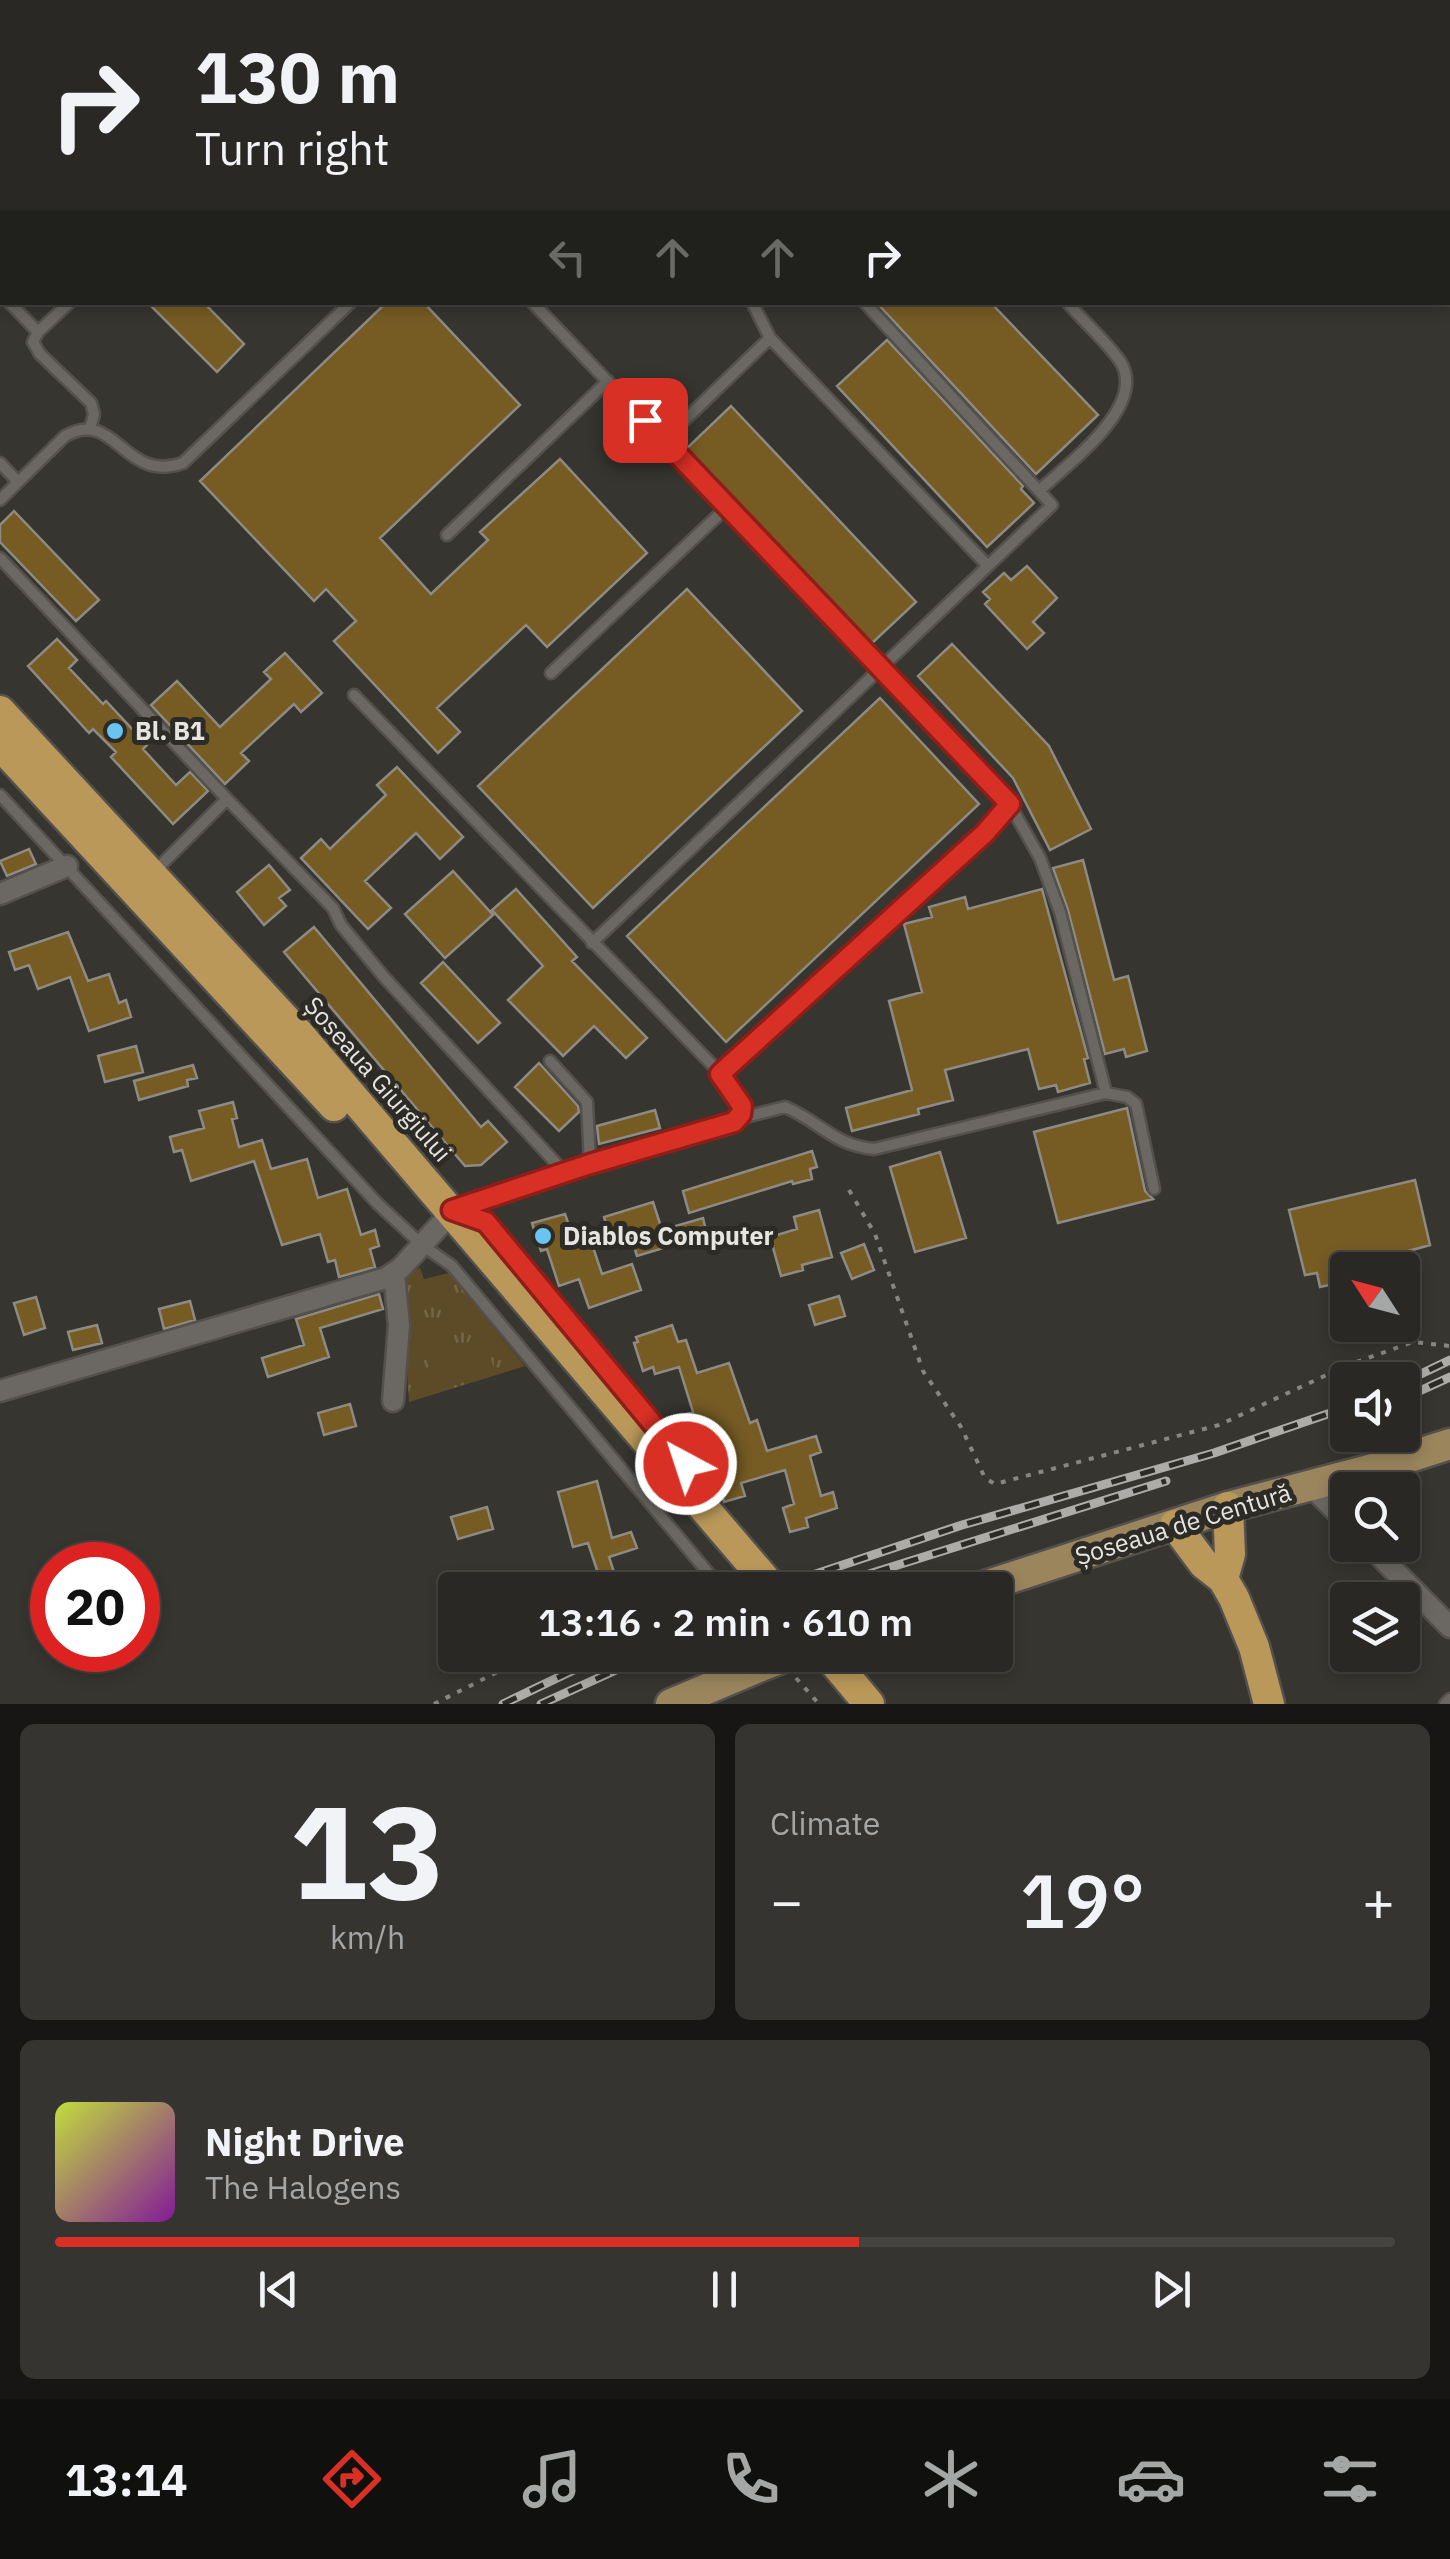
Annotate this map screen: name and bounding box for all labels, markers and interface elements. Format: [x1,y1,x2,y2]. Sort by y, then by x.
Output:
text: 130 m [195,31,400,122]
icon: right [30,40,160,170]
text: Turn right [195,119,390,177]
icon: left [540,230,595,285]
icon: ahead [645,230,700,285]
icon: ahead [750,230,805,285]
icon: right [855,230,910,285]
pin [603,378,688,463]
icon: arrive [618,393,673,448]
place label: Bl. B1 [135,714,205,747]
marker: Bl. B1 [104,720,126,742]
street label: Șoseaua Giurgiului [298,989,459,1168]
place label: Diablos Computer [563,1219,774,1252]
marker: Diablos Computer [532,1225,554,1247]
north arrow [1330,1252,1420,1342]
map controls [1330,1252,1420,1672]
button: sound [1330,1362,1420,1452]
position arrow [634,1412,738,1516]
button: search [1330,1472,1420,1562]
street label: Șoseaua de Centură [1071,1475,1295,1572]
speed limit sign: 20 [30,1542,160,1672]
button: layers [1330,1582,1420,1672]
text: 13:16 · 2 min · 610 m [538,1597,913,1646]
text: 13 [289,1766,446,1935]
text: Climate [770,1802,880,1844]
text: 19° [1020,1851,1145,1949]
text: − [770,1865,803,1936]
text: + [1362,1865,1395,1936]
text: km/h [330,1916,405,1958]
text: Night Drive [205,2117,405,2166]
text: The Halogens [205,2166,401,2208]
icon: previous [251,2262,306,2317]
icon: pause [697,2262,752,2317]
icon: next [1144,2262,1199,2317]
icon: directions [317,2444,387,2514]
icon: music [517,2444,587,2514]
icon: phone [716,2444,786,2514]
icon: climate [916,2444,986,2514]
icon: car [1116,2444,1186,2514]
icon: filters [1315,2444,1385,2514]
text: 13:14 [65,2450,188,2508]

